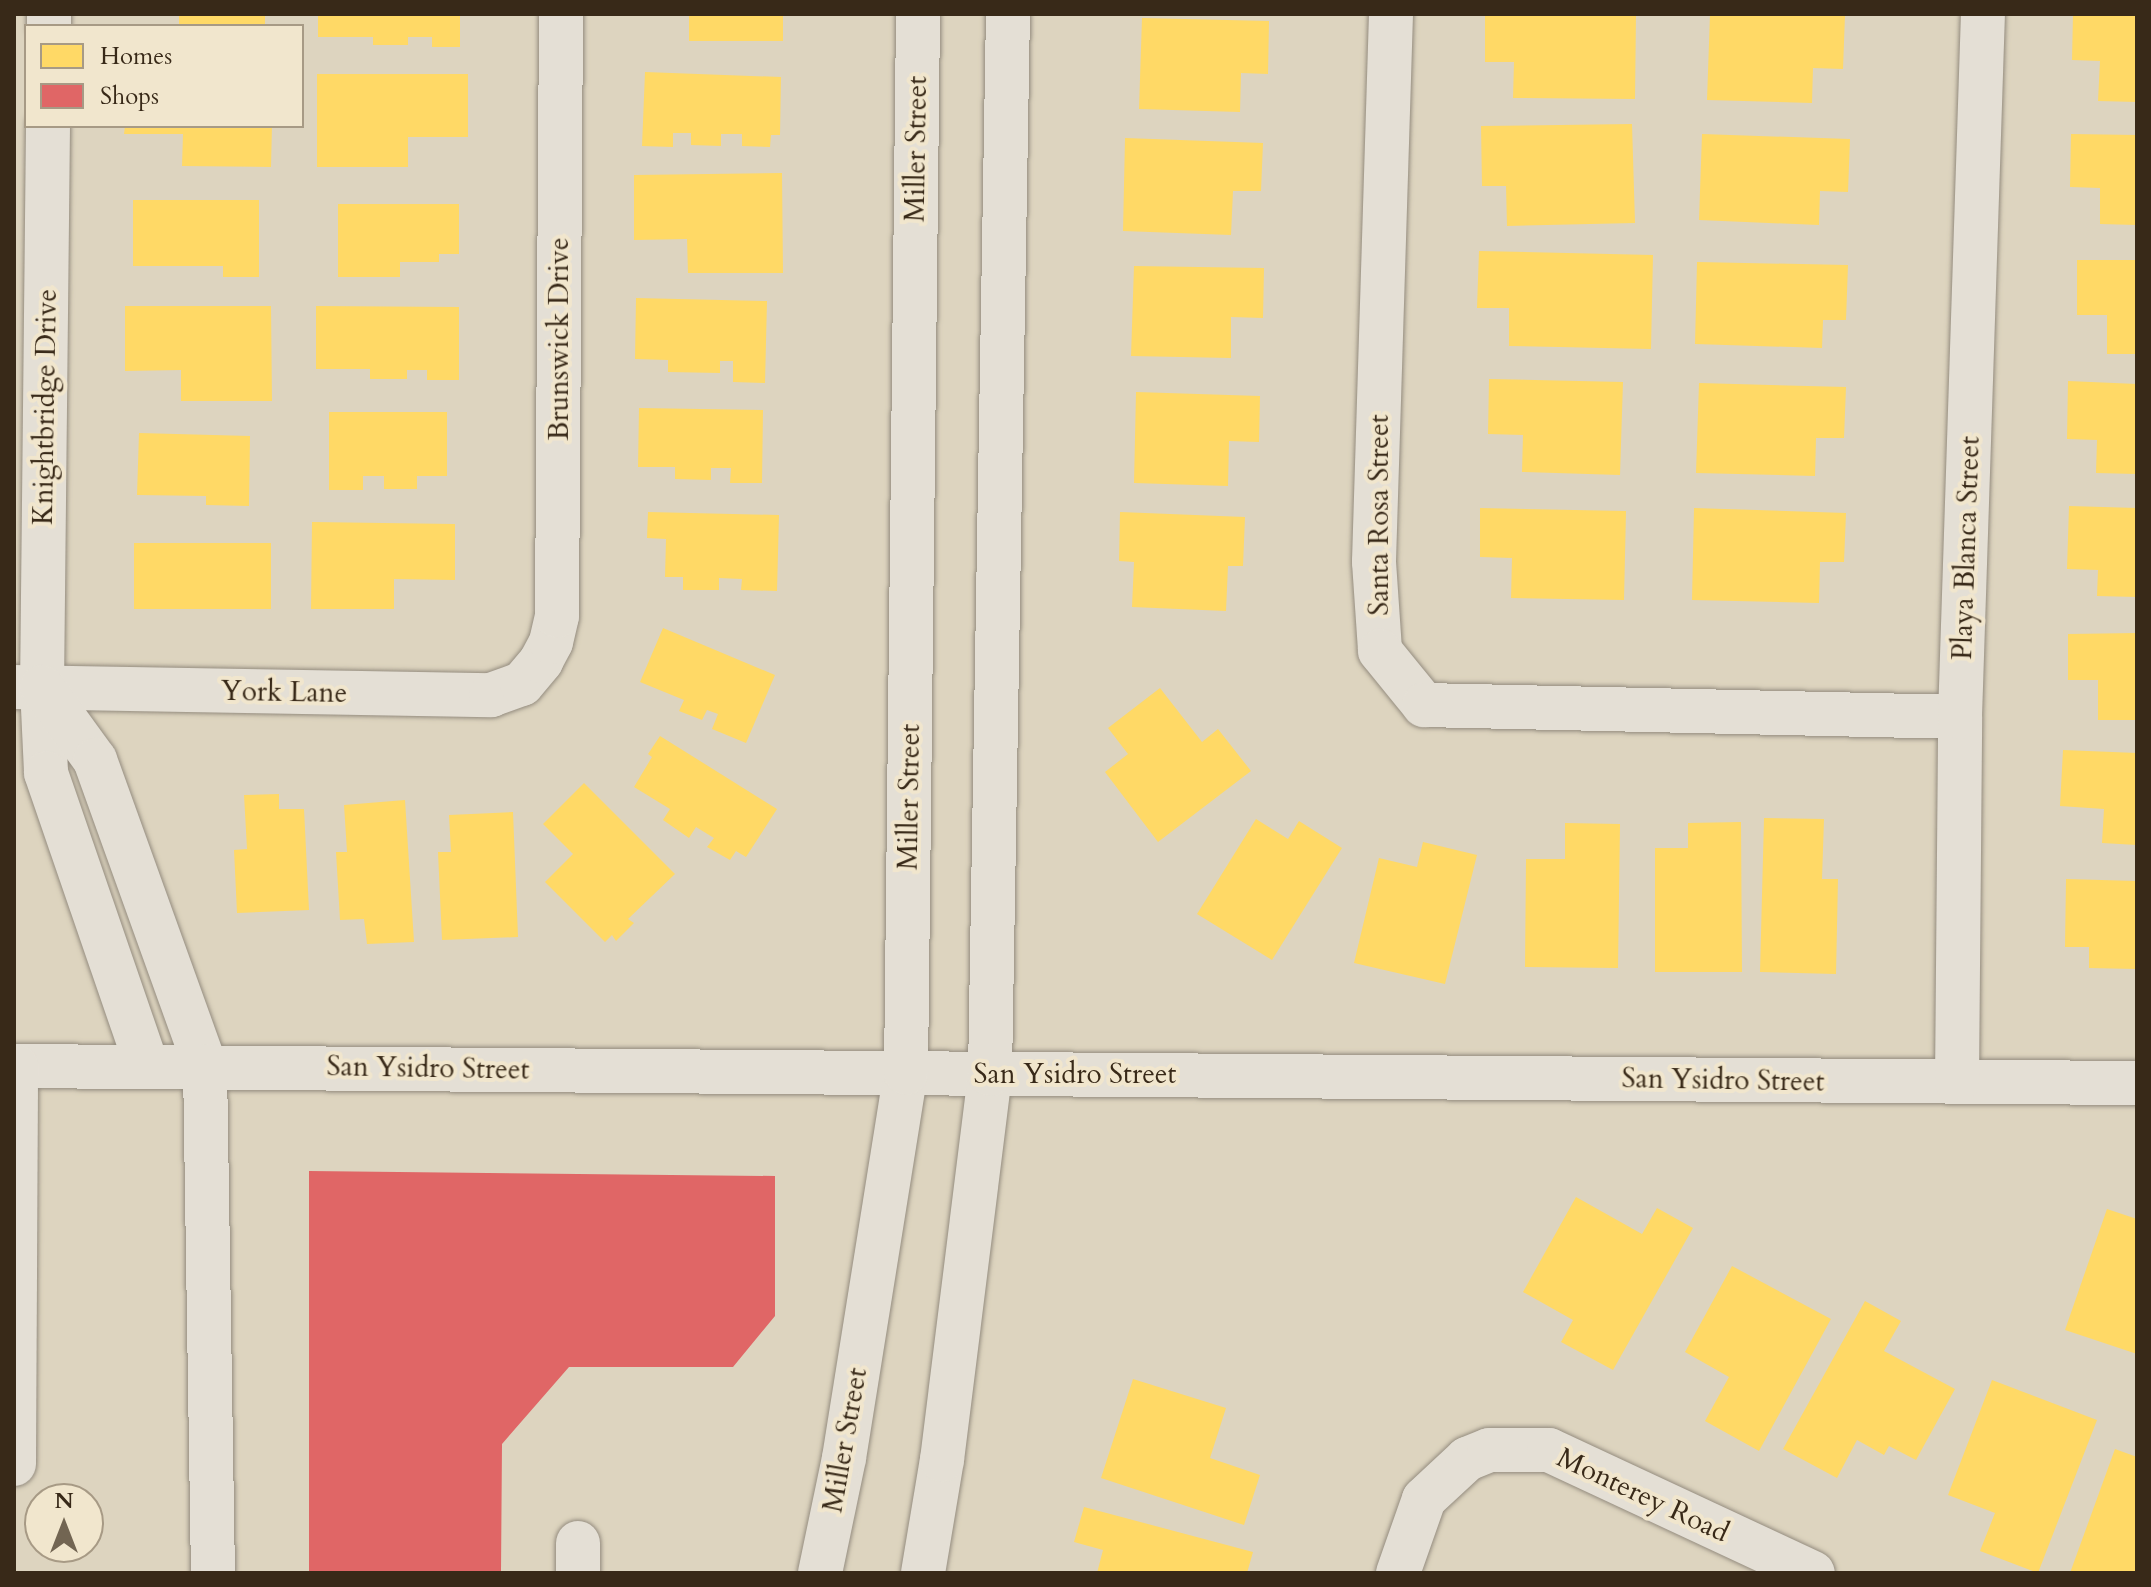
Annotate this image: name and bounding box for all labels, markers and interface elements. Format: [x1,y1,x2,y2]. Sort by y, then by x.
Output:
legend [24,24,304,128]
text: Homes [100,40,172,73]
street label: Miller Street [898,76,934,222]
text: Shops [100,80,159,113]
street label: Brunswick Drive [542,237,576,441]
street label: Knightbridge Drive [26,289,64,525]
street label: Santa Rosa Street [1362,414,1396,616]
street label: Playa Blanca Street [1945,435,1987,661]
street label: York Lane [221,674,347,710]
street label: Miller Street [891,724,927,870]
street label: San Ysidro Street [326,1049,530,1087]
street label: San Ysidro Street [974,1057,1176,1091]
street label: San Ysidro Street [1621,1061,1825,1099]
street label: Miller Street [816,1365,874,1515]
street label: Monterey Road [1552,1441,1734,1549]
north arrow [24,1483,104,1563]
text: N [54,1486,74,1516]

